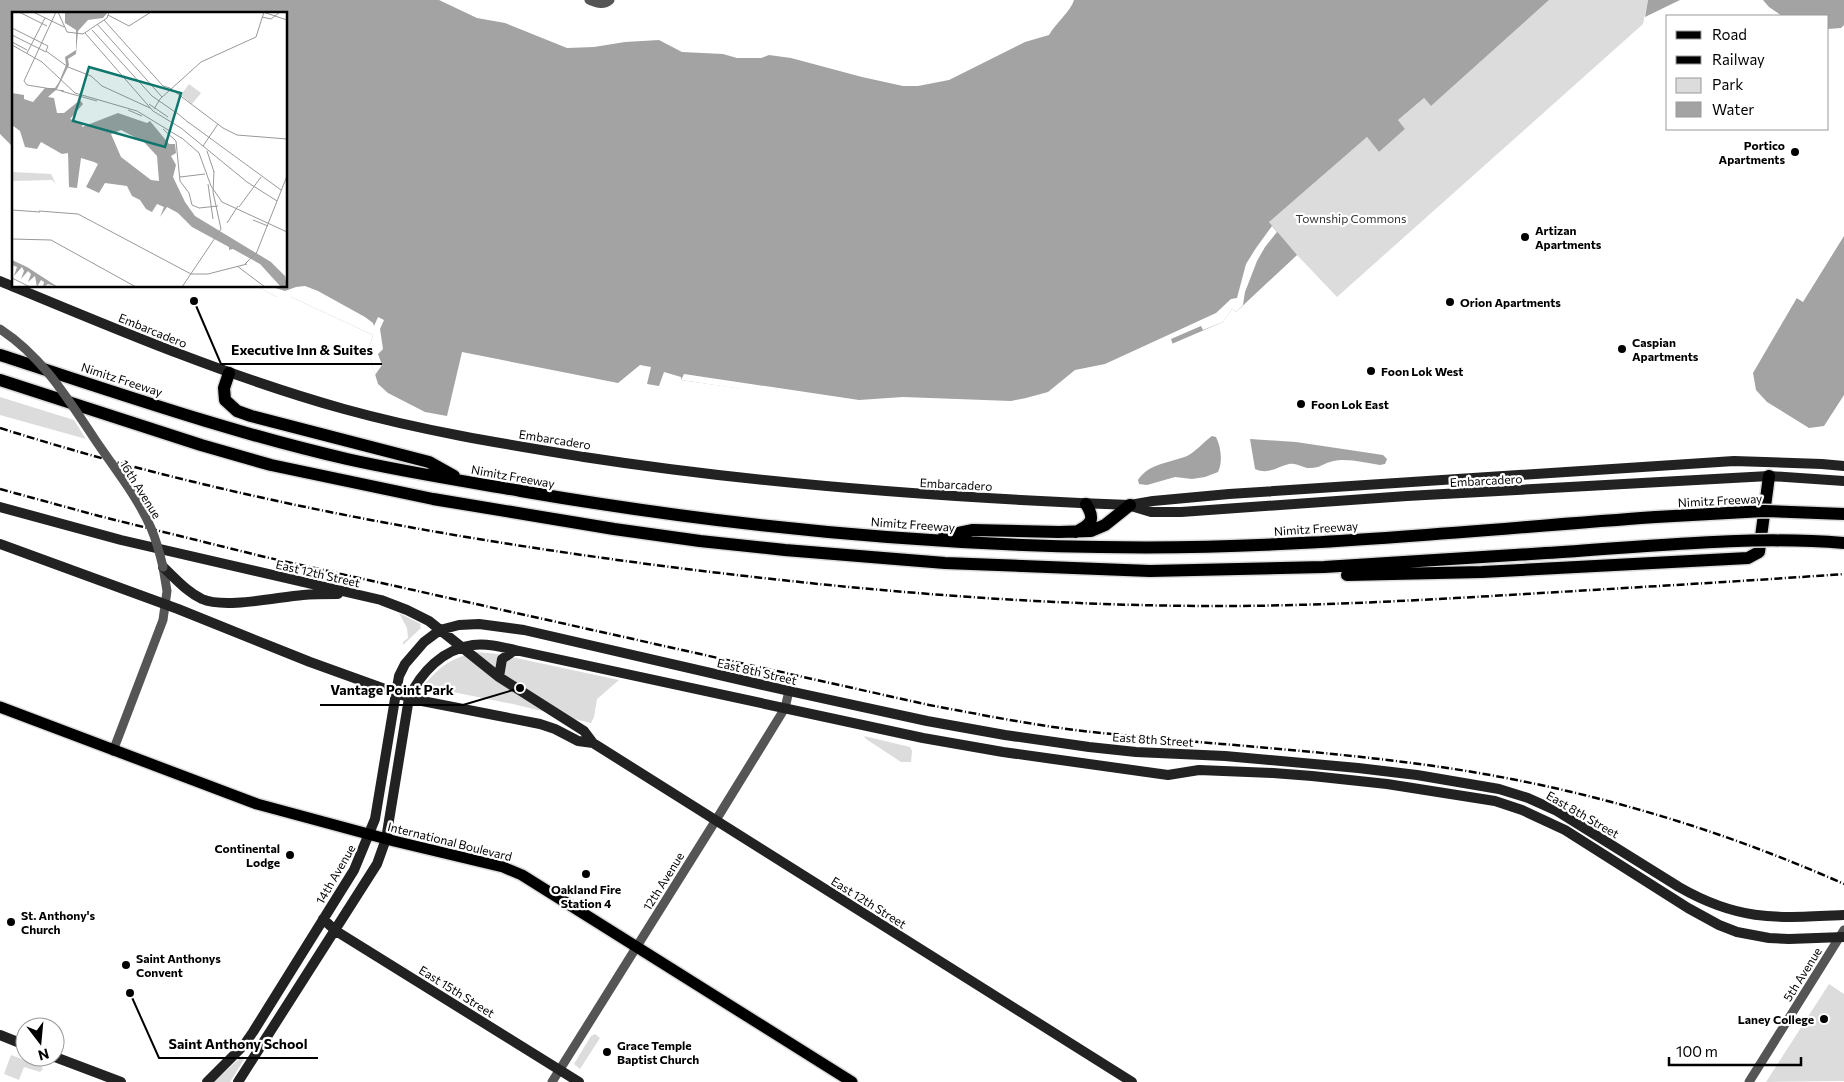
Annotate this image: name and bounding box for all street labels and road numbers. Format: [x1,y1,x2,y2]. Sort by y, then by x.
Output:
street label: Embarcadero [117,310,189,350]
street label: Nimitz Freeway [80,359,164,399]
street label: Embarcadero [518,426,592,452]
street label: 16th Avenue [117,457,165,521]
street label: Nimitz Freeway [470,462,556,490]
street label: Embarcadero [1449,471,1523,489]
street label: Embarcadero [919,475,993,493]
street label: Nimitz Freeway [1677,491,1763,509]
street label: Nimitz Freeway [870,514,956,534]
street label: Nimitz Freeway [1273,518,1359,538]
street label: East 12th Street [275,557,361,589]
street label: East 8th Street [716,655,798,687]
street label: East 8th Street [1112,729,1194,749]
street label: East 8th Street [1544,788,1622,840]
street label: International Boulevard [386,819,514,863]
street label: 14th Avenue [312,842,358,906]
street label: 12th Avenue [640,849,686,913]
street label: East 12th Street [829,873,909,931]
street label: 5th Avenue [1780,944,1824,1004]
street label: East 15th Street [417,962,497,1020]

